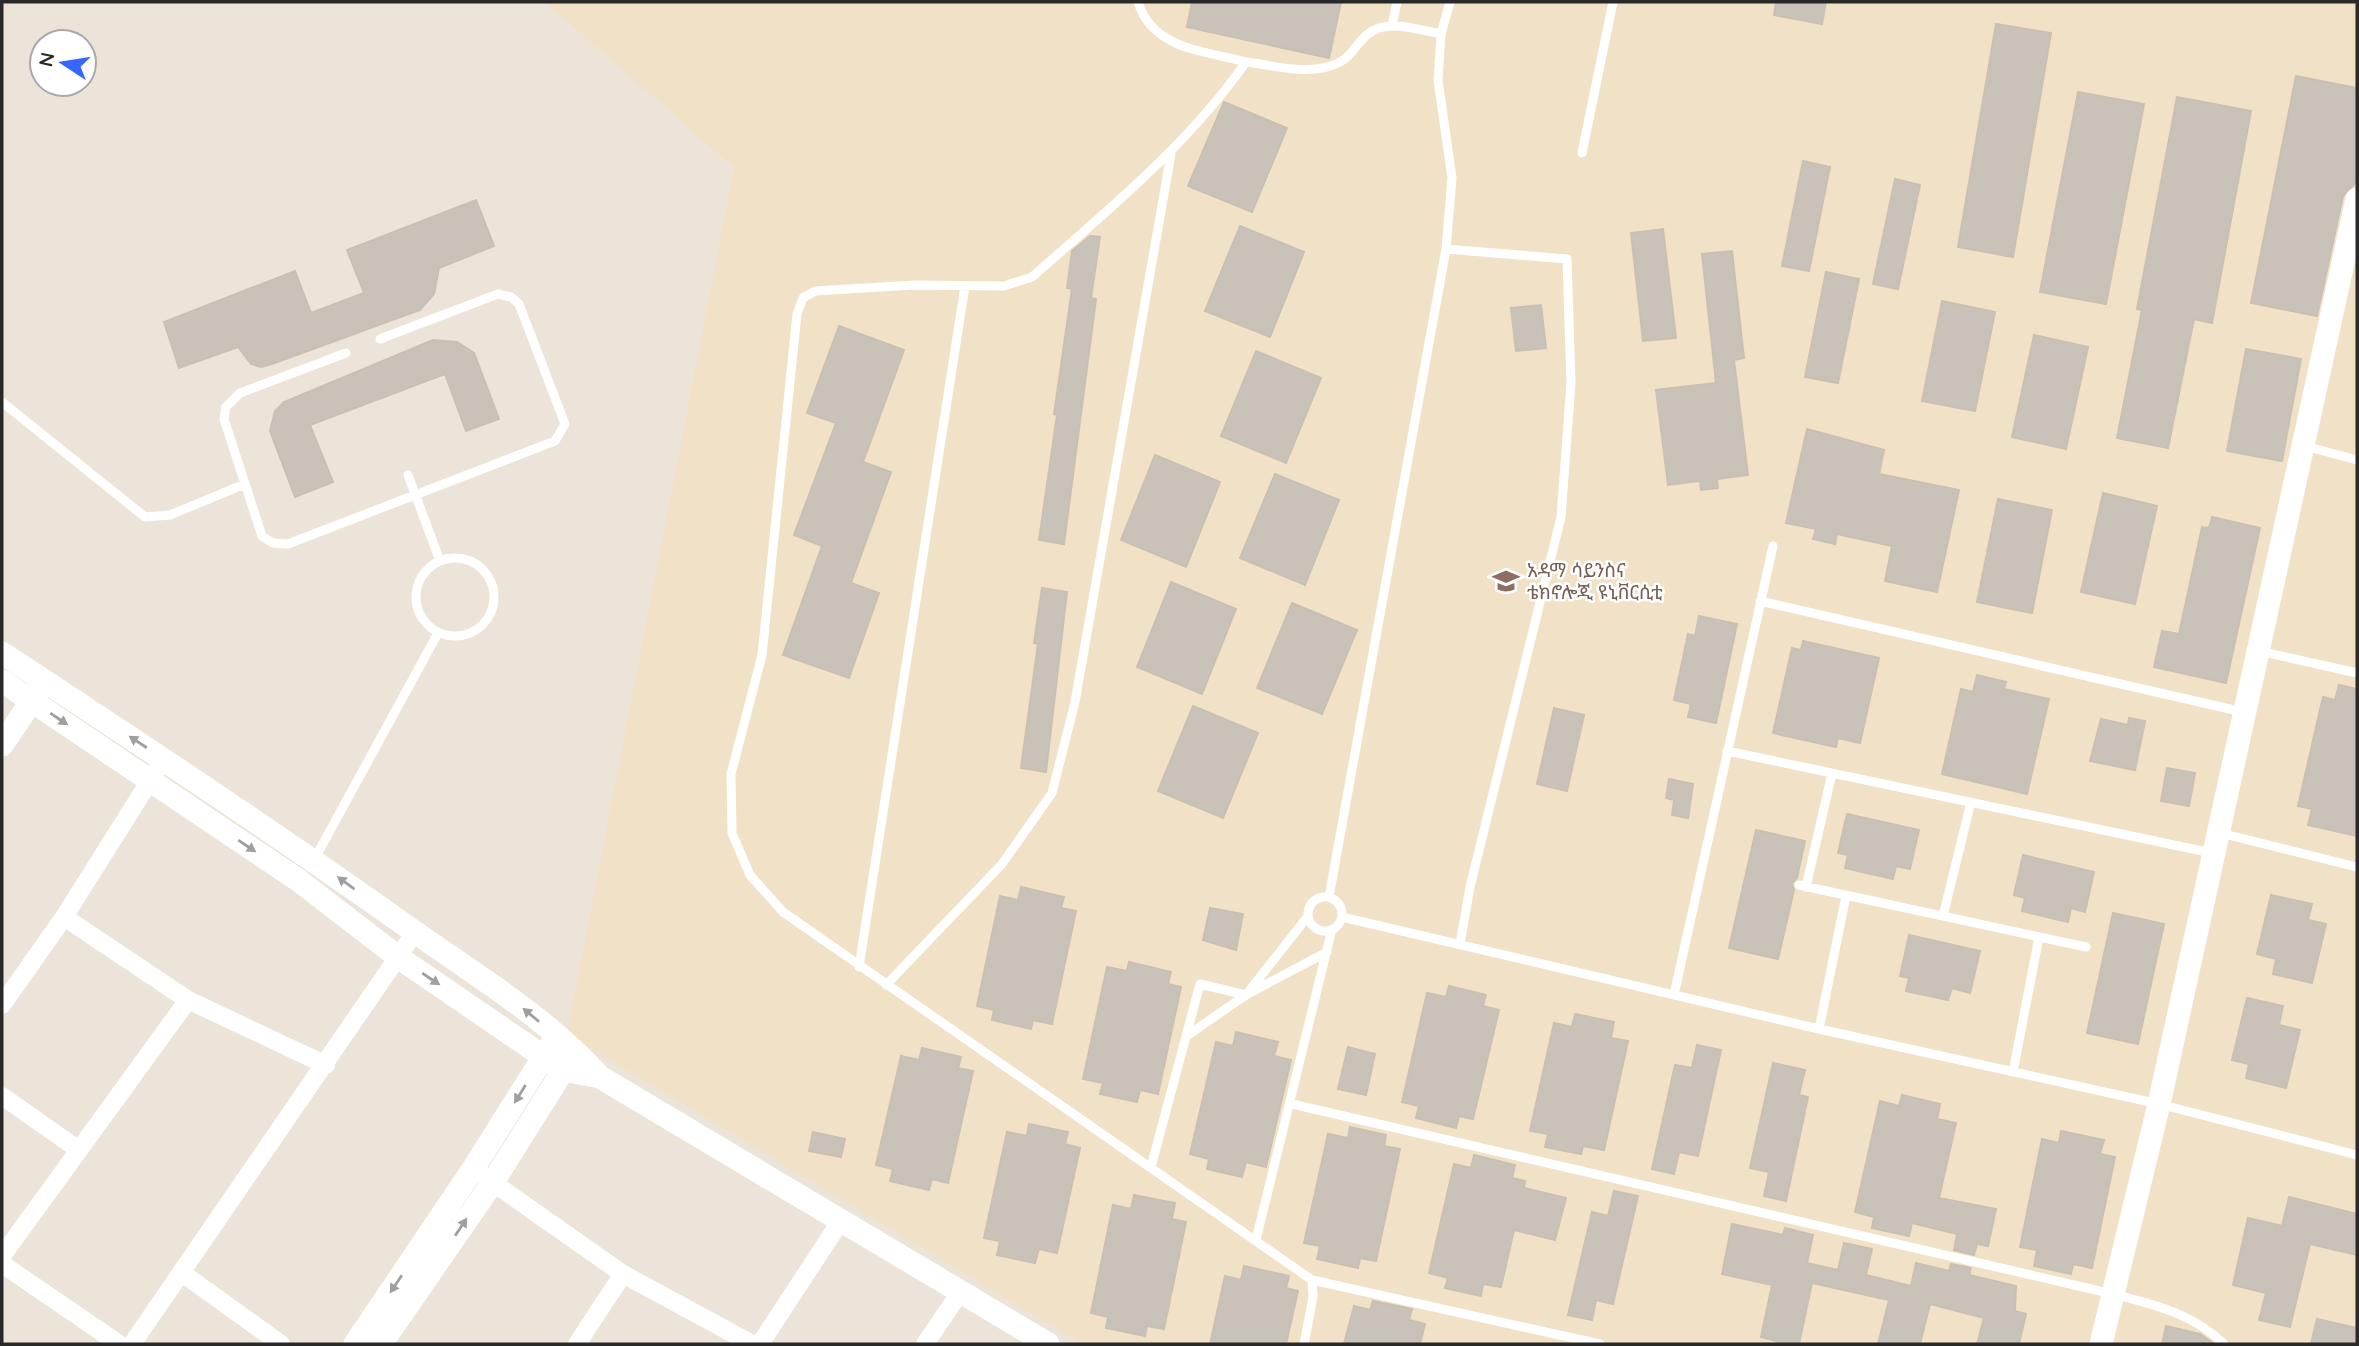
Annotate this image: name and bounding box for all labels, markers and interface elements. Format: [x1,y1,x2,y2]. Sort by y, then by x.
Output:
north arrow [28,28,98,98]
text: N [33,50,60,69]
place label: አዳማ ሳይንስና ቴክኖሎጂ ዩኒቨርሲቲ [1527,558,1663,604]
school or university icon: አዳማ ሳይንስና ቴክኖሎጂ ዩኒቨርሲቲ [1491,566,1521,596]
one-way arrow [49,712,68,725]
one-way arrow [128,735,147,748]
one-way arrow [238,839,257,852]
one-way arrow [337,876,355,890]
one-way arrow [422,973,441,986]
one-way arrow [523,1008,540,1023]
one-way arrow [514,1084,526,1103]
one-way arrow [454,1218,468,1236]
one-way arrow [389,1274,402,1294]

